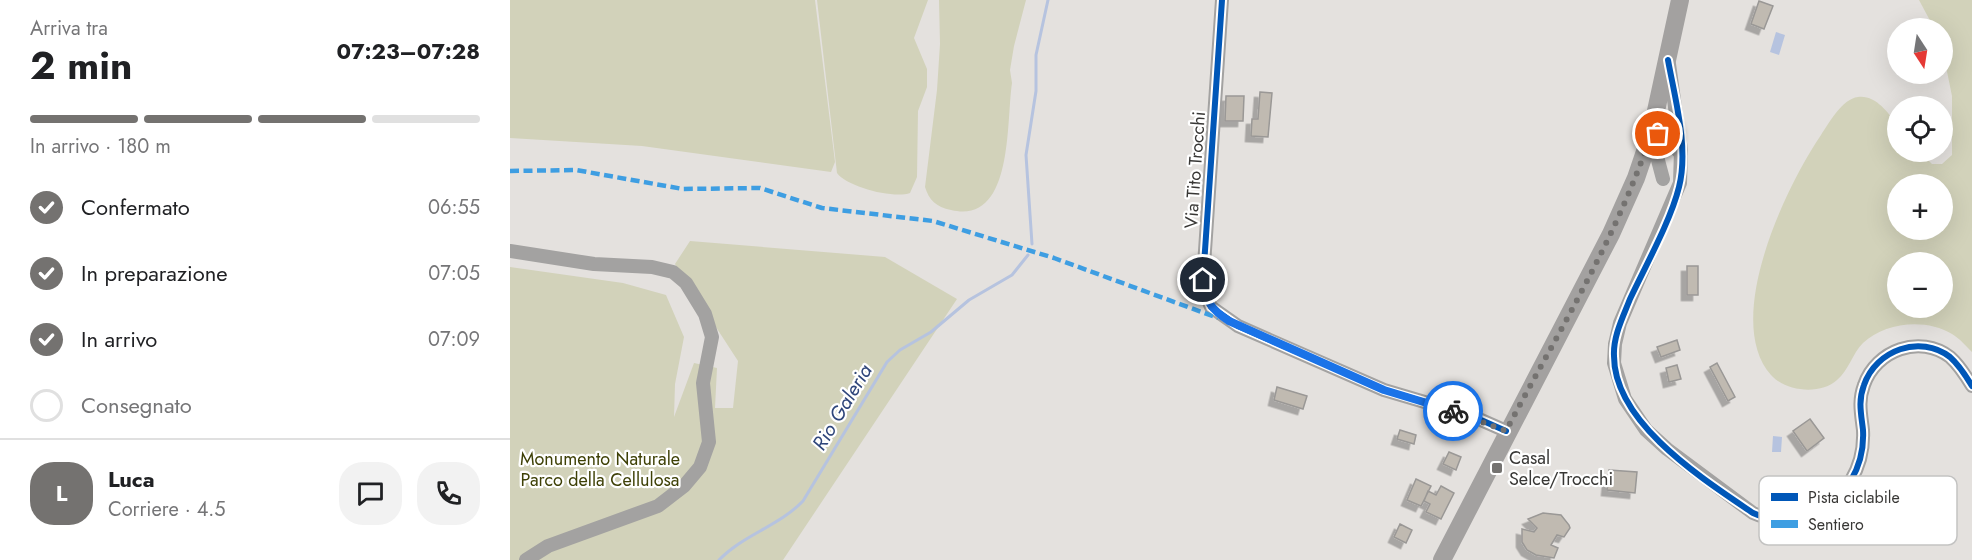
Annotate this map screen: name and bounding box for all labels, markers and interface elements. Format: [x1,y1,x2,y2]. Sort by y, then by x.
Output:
text: Arriva tra [30,14,108,43]
north arrow [1887,18,1953,84]
map controls [1887,18,1953,318]
text: 07:23–07:28 [337,35,480,67]
text: 2 min [30,37,132,94]
button: locate [1887,96,1953,162]
pin [1632,108,1683,159]
street label: Via Tito Trocchi [1178,111,1212,229]
icon: bag [1641,117,1674,150]
text: In arrivo · 180 m [30,132,171,161]
button: + [1887,174,1953,240]
icon: check [30,191,63,224]
text: Confermato [81,191,190,223]
text: 06:55 [428,193,480,222]
button: − [1887,252,1953,318]
pin [1177,254,1228,305]
icon: check [30,257,63,290]
text: In preparazione [81,257,228,289]
text: 07:05 [428,259,480,288]
icon: home [1186,263,1219,296]
icon: check [30,323,63,356]
text: In arrivo [81,323,157,355]
text: 07:09 [428,325,480,354]
water label: Rio Galeria [805,359,880,456]
courier [1423,381,1483,441]
text: Consegnato [81,389,192,421]
icon: bike [1437,395,1470,428]
place label: Casal Selce/Trocchi [1509,445,1613,492]
park label: Monumento Naturale Parco della Cellulosa [520,446,680,493]
marker: Casal Selce/Trocchi [1490,461,1504,475]
button: chat [339,462,402,525]
button: phone [417,462,480,525]
text: Luca [108,463,155,495]
legend [1759,476,1957,545]
text: L [56,477,67,509]
text: Pista ciclabile [1808,486,1900,509]
text: Corriere · 4.5 [108,495,226,524]
text: Sentiero [1808,513,1864,536]

